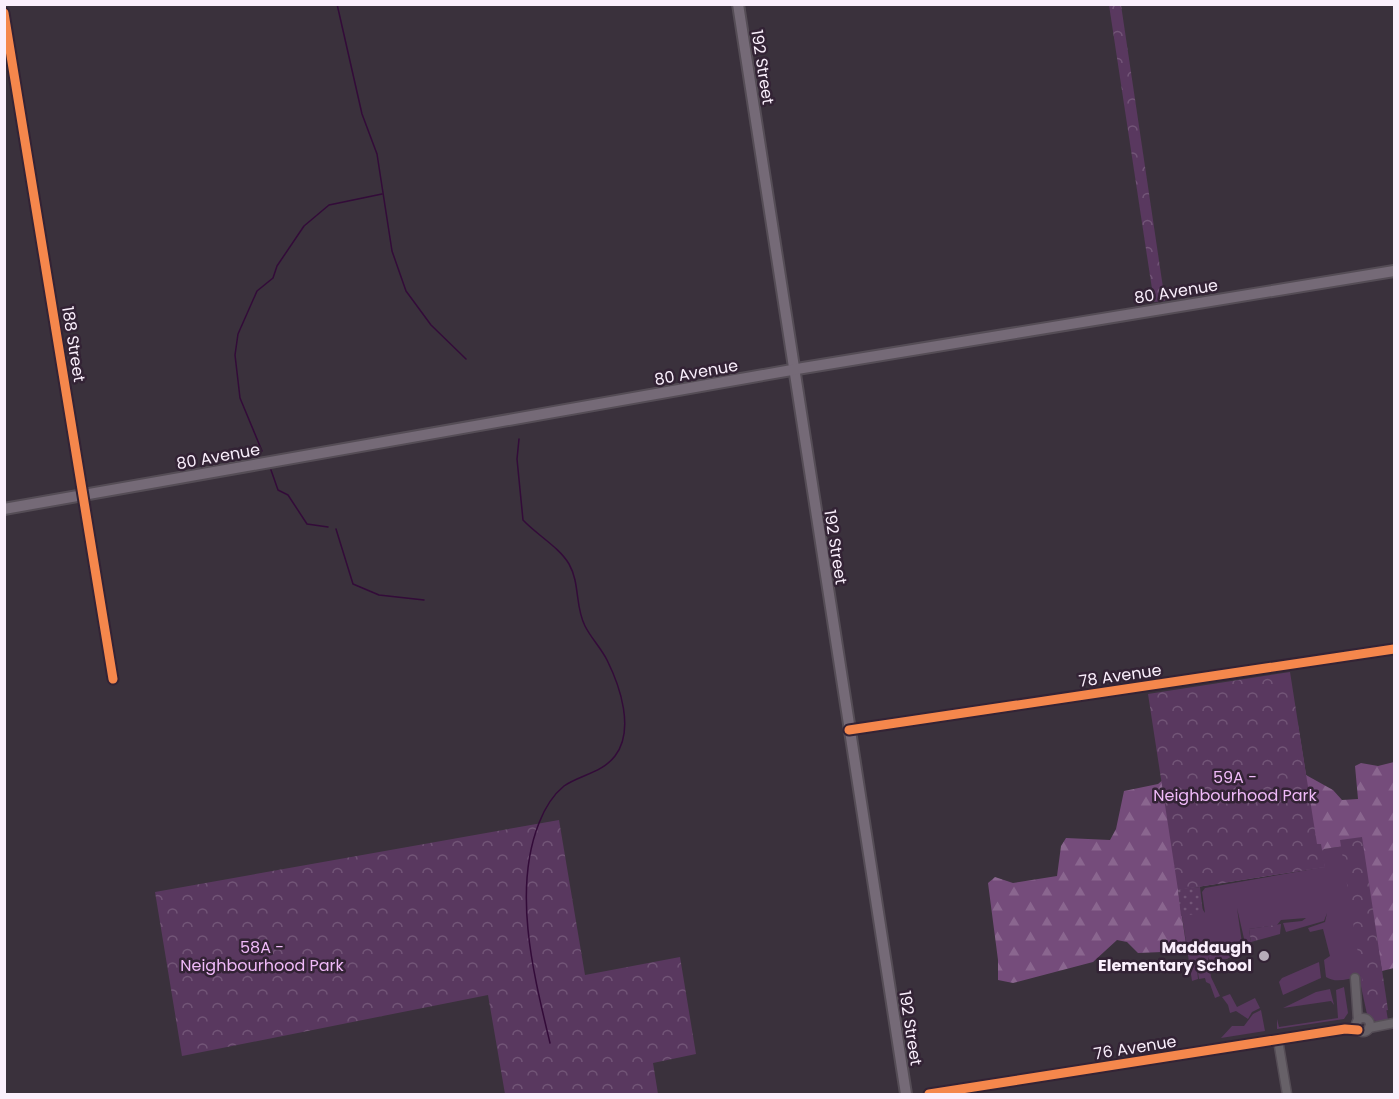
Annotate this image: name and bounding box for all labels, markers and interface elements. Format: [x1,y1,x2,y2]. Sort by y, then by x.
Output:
street label: 192 Street [745,28,780,106]
street label: 80 Avenue [1133,274,1220,309]
street label: 188 Street [56,305,91,384]
street label: 80 Avenue [652,354,740,391]
street label: 80 Avenue [174,438,262,475]
street label: 192 Street [818,508,853,586]
street label: 78 Avenue [1077,658,1163,693]
park label: 59A - Neighbourhood Park [1153,766,1318,807]
park label: 58A - Neighbourhood Park [180,936,345,977]
place label: Maddaugh Elementary School [1098,936,1252,977]
marker: Maddaugh Elementary School [1257,949,1271,963]
street label: 192 Street [893,989,928,1067]
street label: 76 Avenue [1092,1030,1178,1065]

